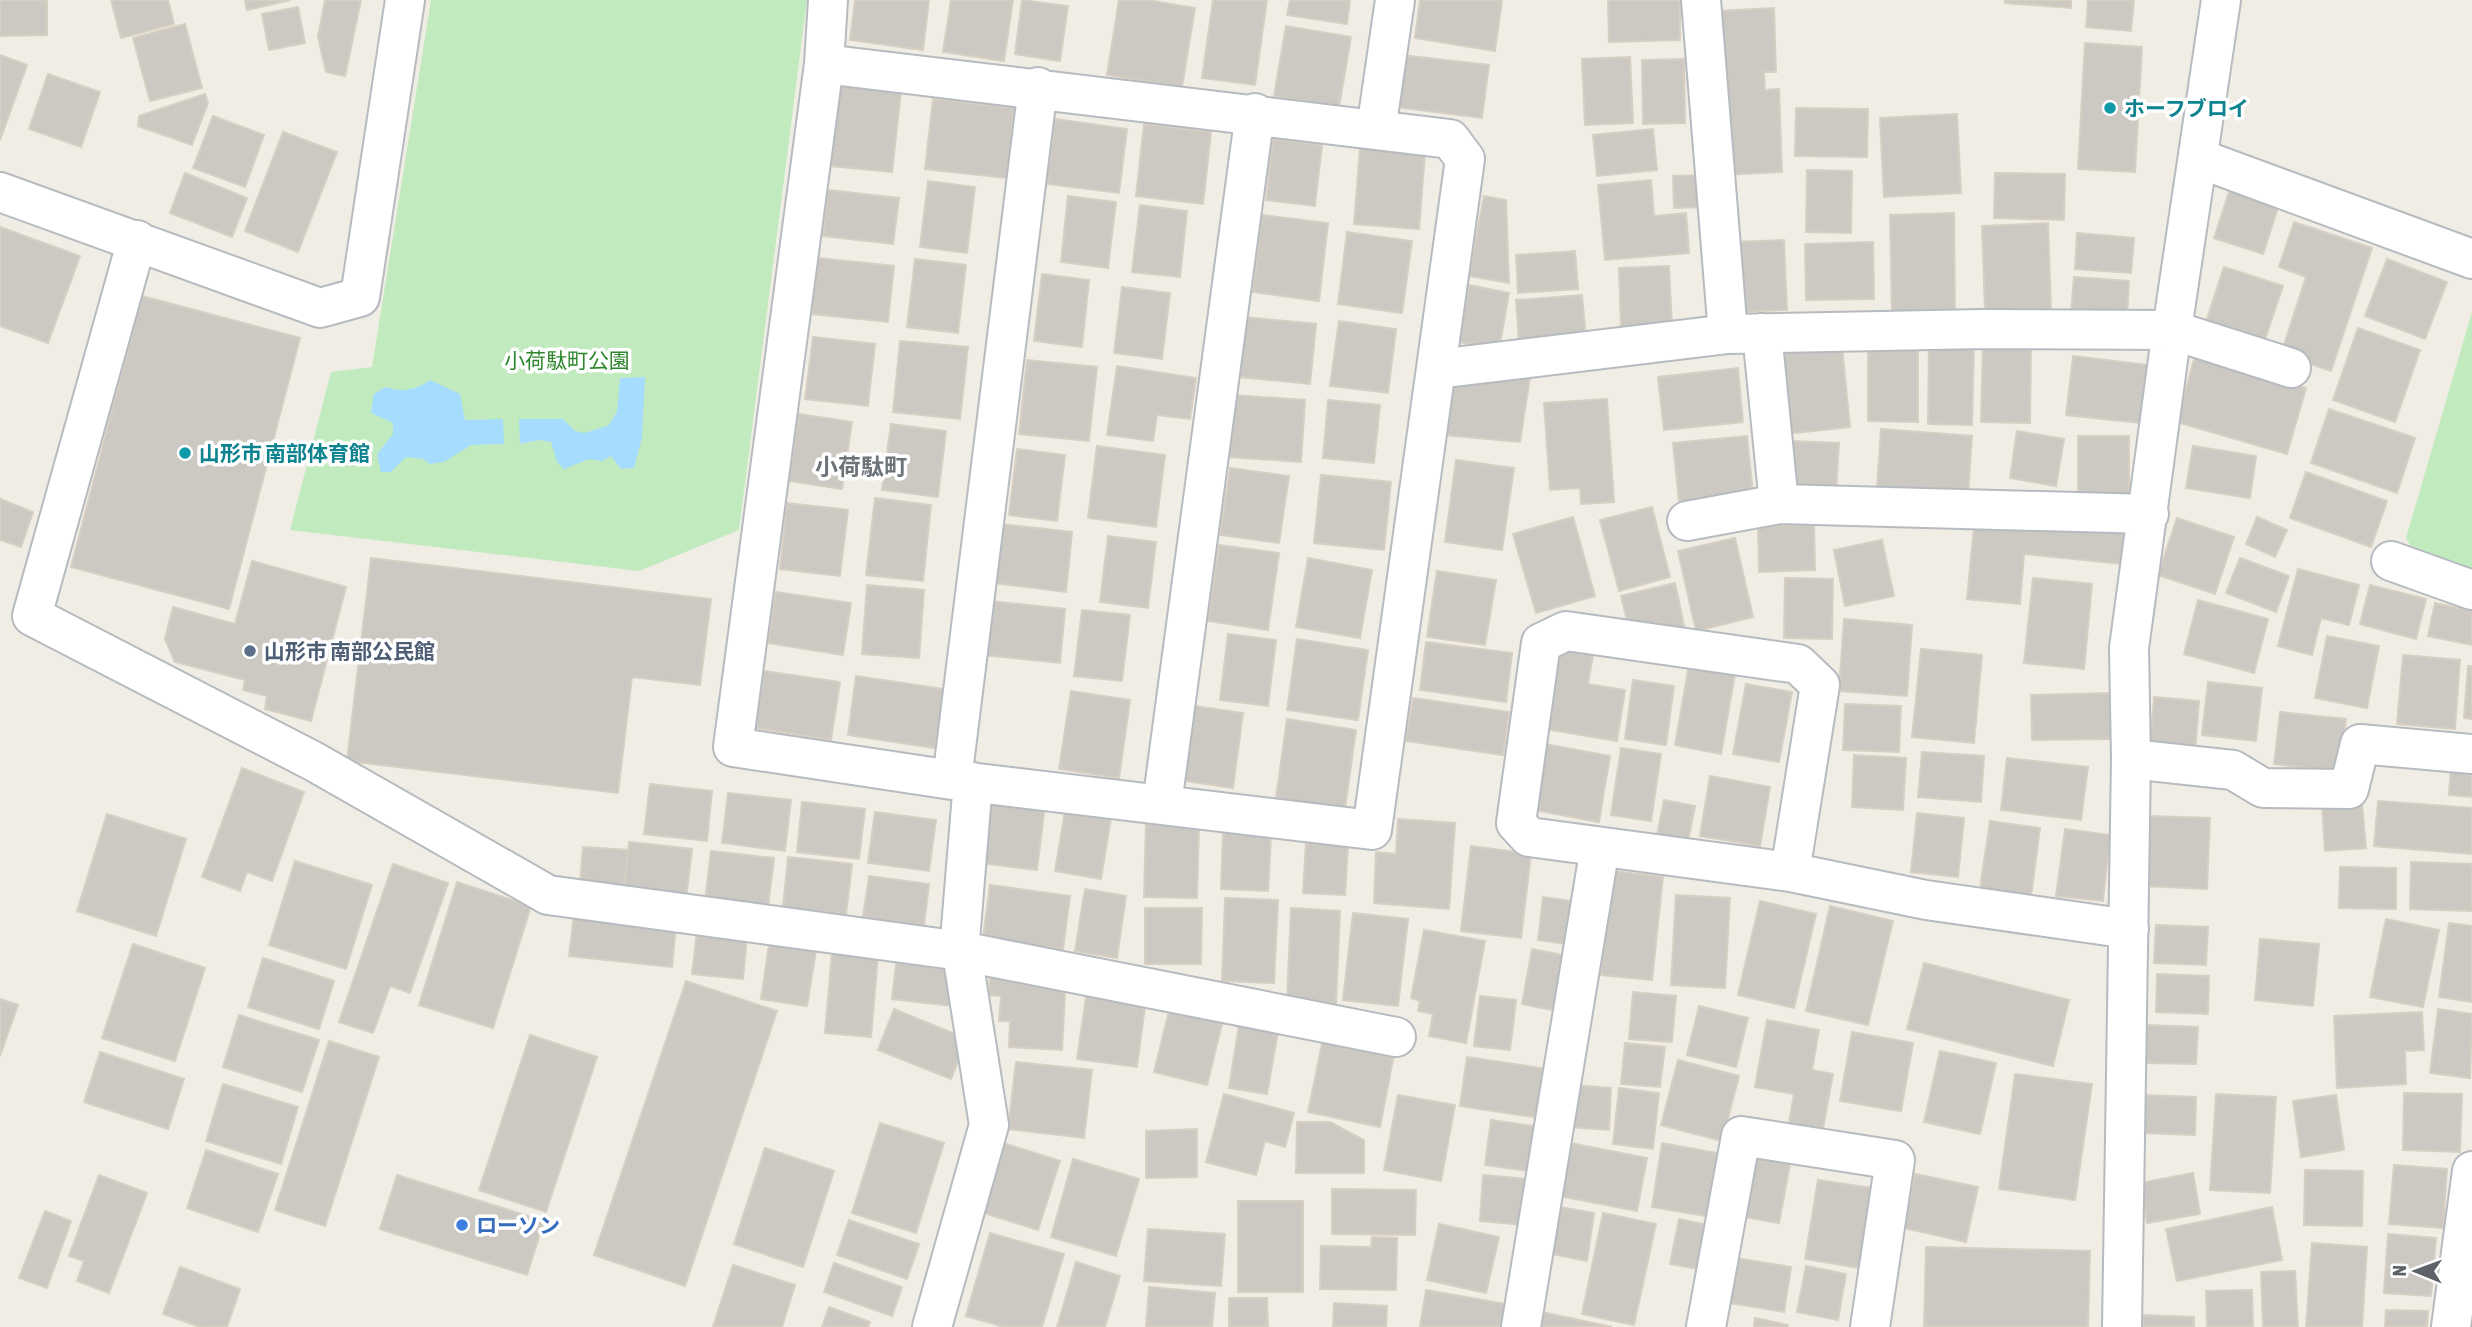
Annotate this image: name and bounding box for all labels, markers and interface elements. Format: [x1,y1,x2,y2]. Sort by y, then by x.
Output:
place label: ホーフブロイ [2124,96,2249,120]
marker: ホーフブロイ [2102,100,2118,116]
park label: 小荷駄町公園 [504,348,630,372]
place label: 山形市 南部体育館 [199,441,370,465]
marker: 山形市 南部体育館 [177,445,193,461]
district label: 小荷駄町 [815,454,907,480]
place label: 山形市 南部公民館 [264,639,435,663]
marker: 山形市 南部公民館 [242,643,258,659]
place label: ローソン [476,1213,560,1237]
marker: ローソン [454,1217,470,1233]
north arrow [2381,1236,2451,1306]
text: N [2388,1265,2410,1277]

